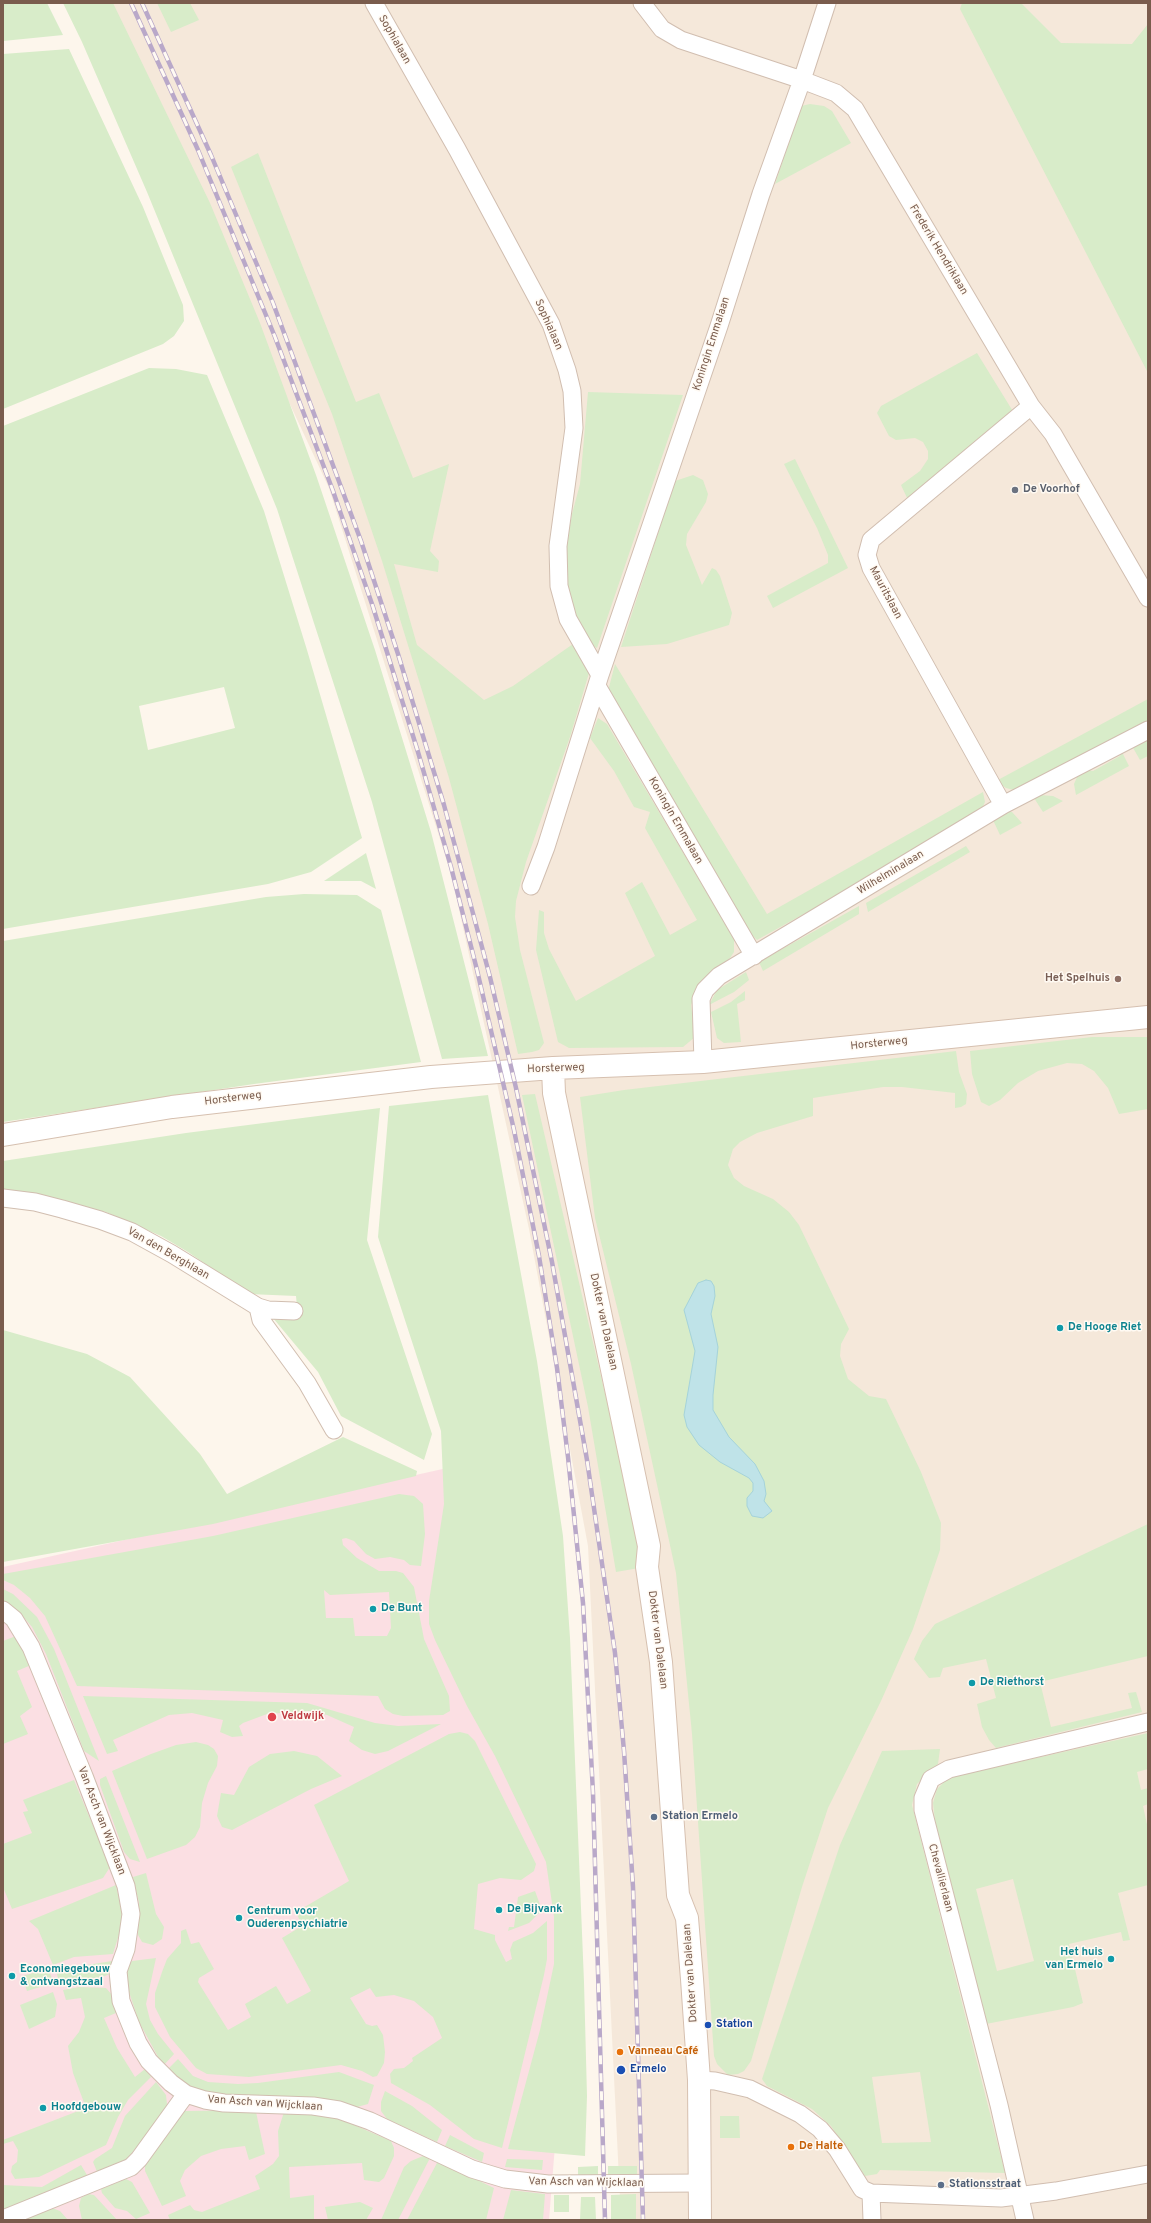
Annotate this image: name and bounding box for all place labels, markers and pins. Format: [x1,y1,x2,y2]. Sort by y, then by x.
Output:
place label: De Voorhof [1023,483,1080,497]
marker: De Voorhof [1010,485,1020,495]
place label: Het Spelhuis [1045,972,1110,986]
marker: Het Spelhuis [1113,974,1123,984]
place label: De Hooge Riet [1068,1321,1141,1335]
marker: De Hooge Riet [1055,1323,1065,1333]
place label: De Bunt [381,1602,422,1616]
marker: De Bunt [368,1604,378,1614]
place label: De Riethorst [980,1676,1044,1690]
marker: De Riethorst [967,1678,977,1688]
place label: Veldwijk [281,1710,324,1724]
marker: Veldwijk [266,1711,278,1723]
place label: Station Ermelo [662,1810,738,1824]
marker: Station Ermelo [649,1812,659,1822]
place label: De Bijvank [507,1903,562,1917]
place label: Centrum voor Ouderenpsychiatrie [247,1905,348,1931]
marker: De Bijvank [494,1905,504,1915]
marker: Centrum voor Ouderenpsychiatrie [234,1913,244,1923]
place label: Het huis van Ermelo [1045,1946,1103,1972]
marker: Het huis van Ermelo [1106,1954,1116,1964]
place label: Economiegebouw & ontvangstzaal [20,1963,110,1989]
marker: Economiegebouw & ontvangstzaal [7,1971,17,1981]
place label: Station [716,2018,753,2032]
marker: Station [703,2020,713,2030]
place label: Vanneau Café [628,2045,698,2059]
marker: Vanneau Café [615,2047,625,2057]
place label: Ermelo [630,2063,666,2077]
marker: Ermelo [615,2064,627,2076]
place label: Hoofdgebouw [51,2101,121,2115]
marker: Hoofdgebouw [38,2103,48,2113]
place label: De Halte [799,2140,843,2154]
marker: De Halte [786,2142,796,2152]
place label: Stationsstraat [949,2178,1021,2192]
marker: Stationsstraat [936,2180,946,2190]

